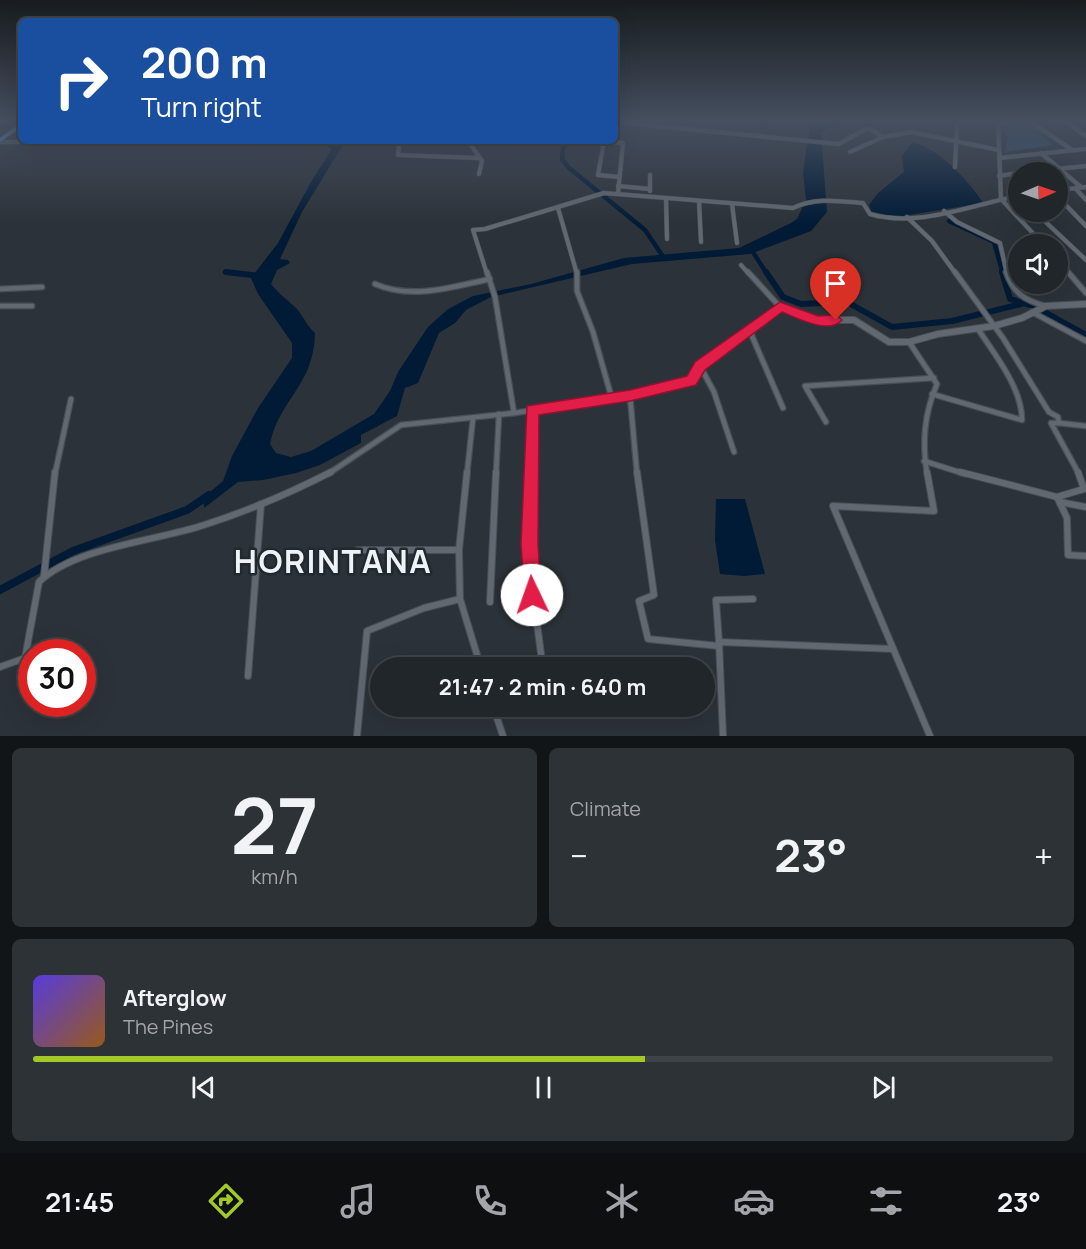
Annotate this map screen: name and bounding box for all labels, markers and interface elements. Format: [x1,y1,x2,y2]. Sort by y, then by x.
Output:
text: 200 m [141,33,267,91]
icon: right [42,42,120,120]
text: Turn right [141,88,262,125]
north arrow [1008,162,1068,222]
map controls [1008,162,1068,294]
button: sound [1008,234,1068,294]
pin [810,258,861,320]
icon: arrive [819,267,852,300]
district label: HORINTANA [234,539,432,583]
position arrow [500,563,564,627]
speed limit sign: 30 [18,639,96,717]
text: 21:47 · 2 min · 640 m [439,672,646,702]
text: 27 [230,771,319,877]
text: Climate [570,795,641,822]
text: 23° [774,824,848,886]
text: − [570,833,588,878]
text: + [1034,833,1053,878]
text: km/h [251,863,298,890]
text: Afterglow [123,983,227,1013]
text: The Pines [123,1013,213,1040]
icon: previous [187,1071,220,1104]
icon: pause [527,1071,560,1104]
icon: next [867,1071,900,1104]
icon: directions [205,1180,247,1222]
icon: music [337,1180,379,1222]
icon: phone [469,1180,511,1222]
icon: climate [601,1180,643,1222]
icon: car [733,1180,775,1222]
icon: filters [865,1180,907,1222]
text: 21:45 [45,1183,114,1220]
text: 23° [997,1183,1041,1220]

